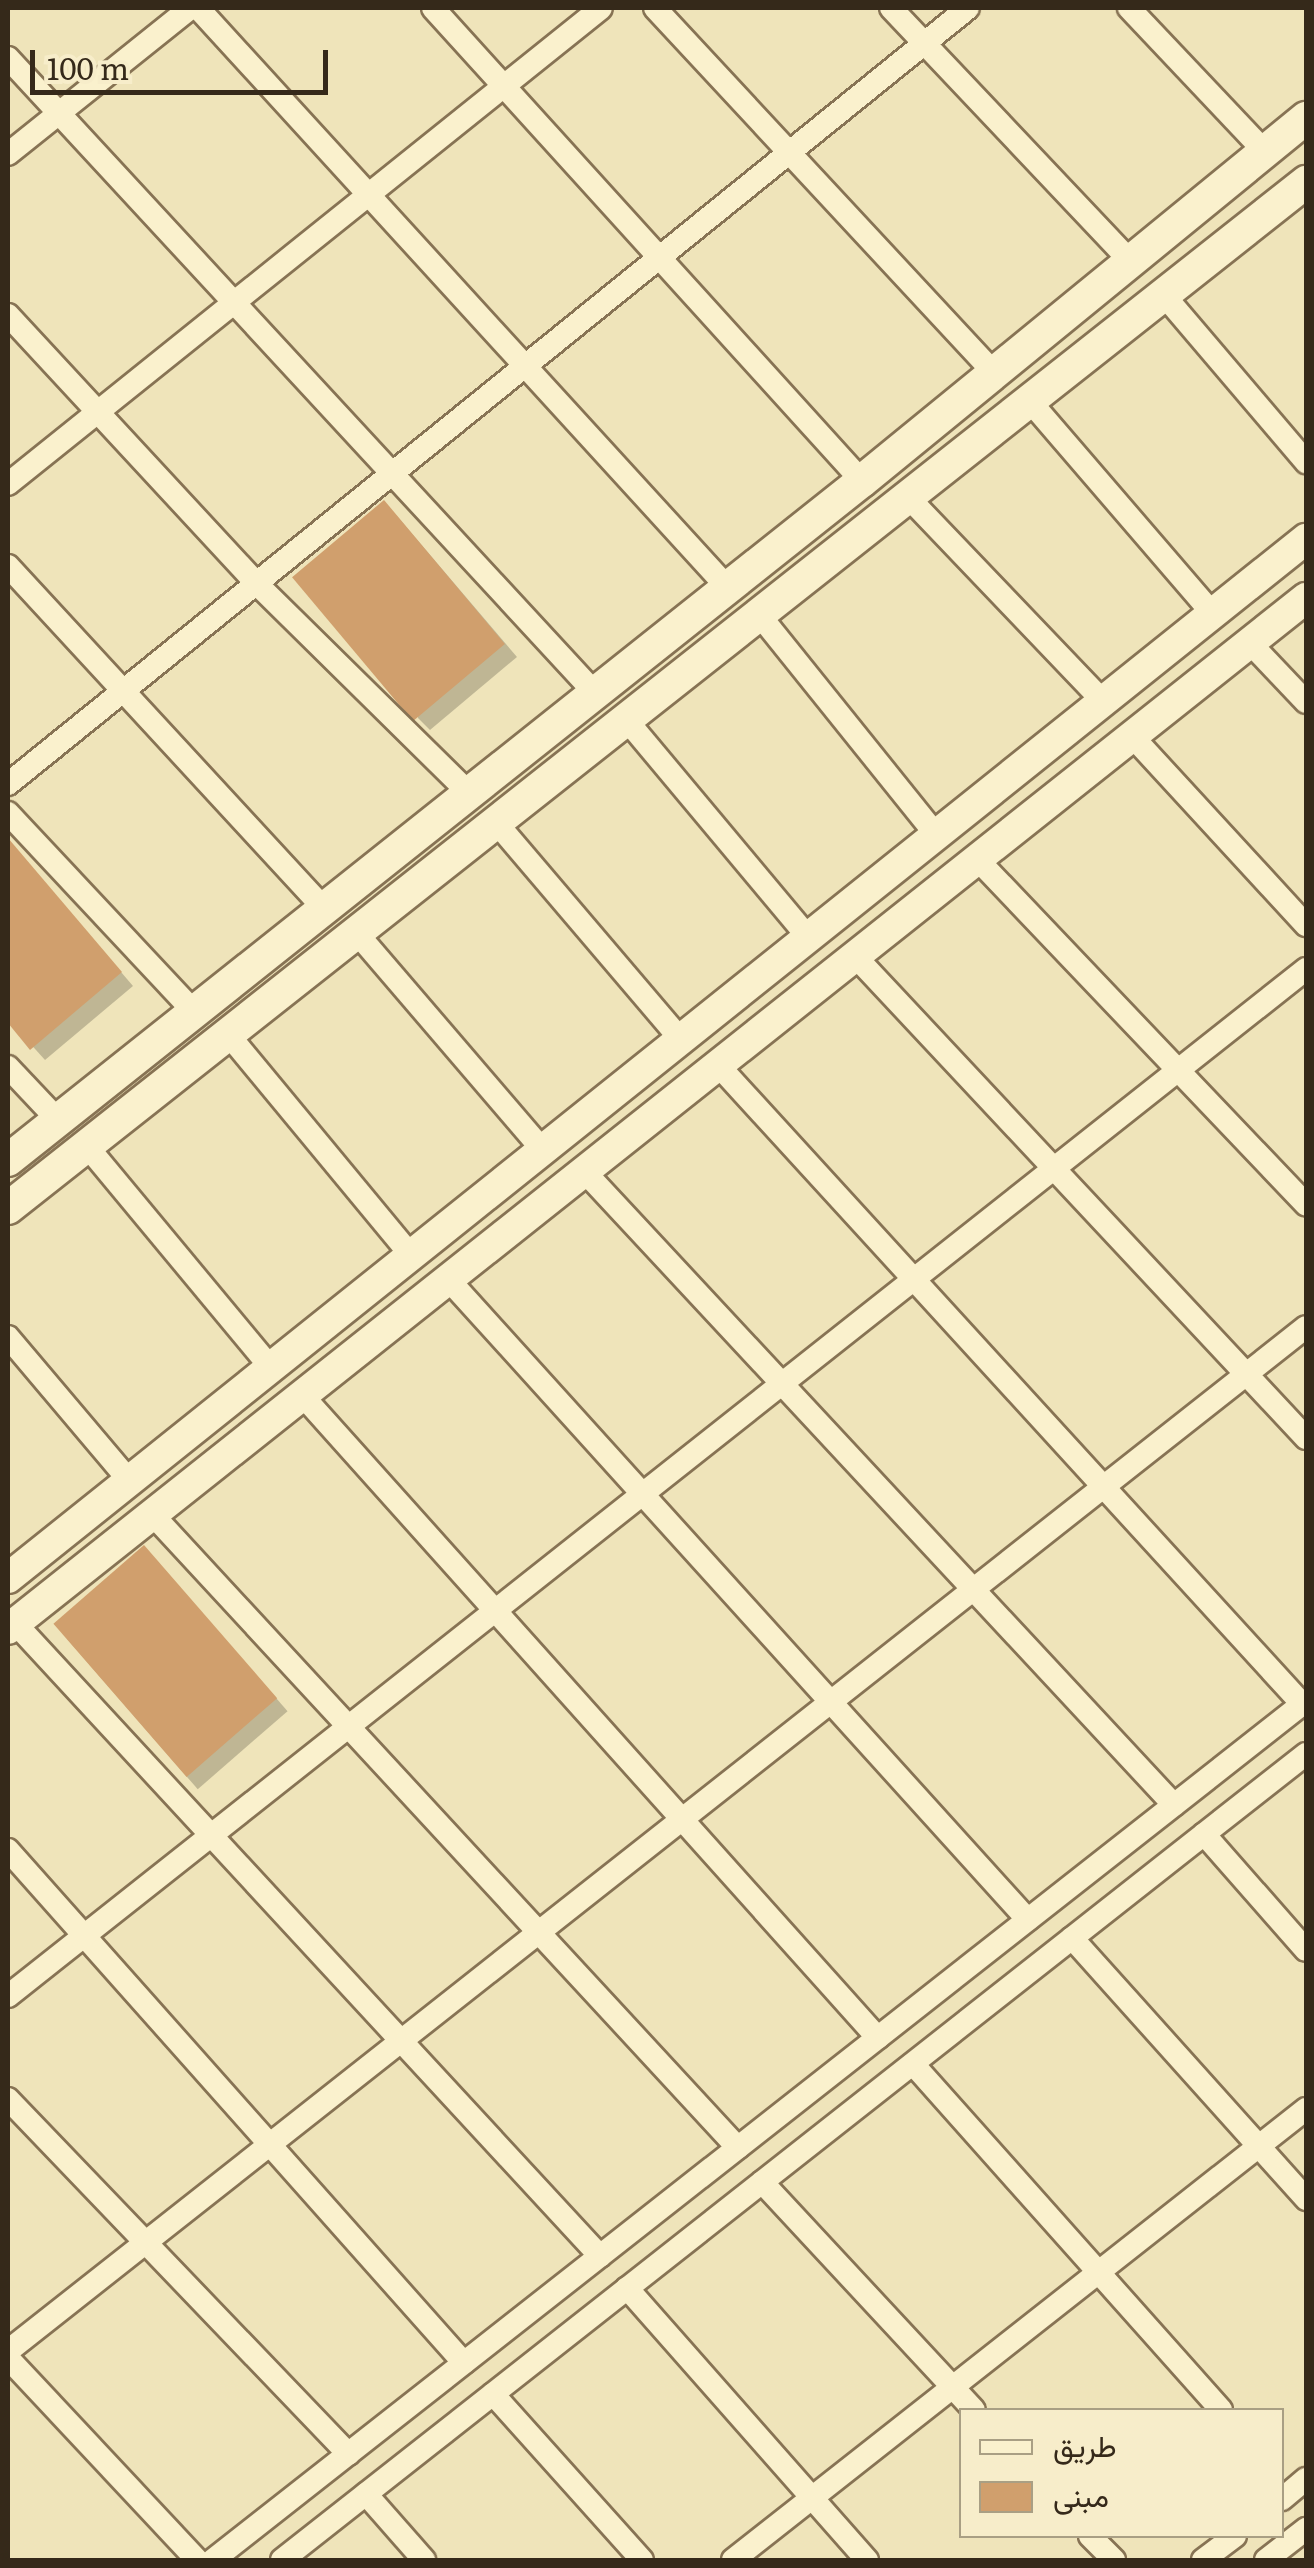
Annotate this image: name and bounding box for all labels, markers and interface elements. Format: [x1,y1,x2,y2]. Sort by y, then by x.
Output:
scale bar [35,30,332,92]
text: 100 m [47,45,129,89]
legend [959,2408,1284,2538]
text: طريق [1053,2422,1117,2466]
text: مبنى [1053,2472,1109,2516]

